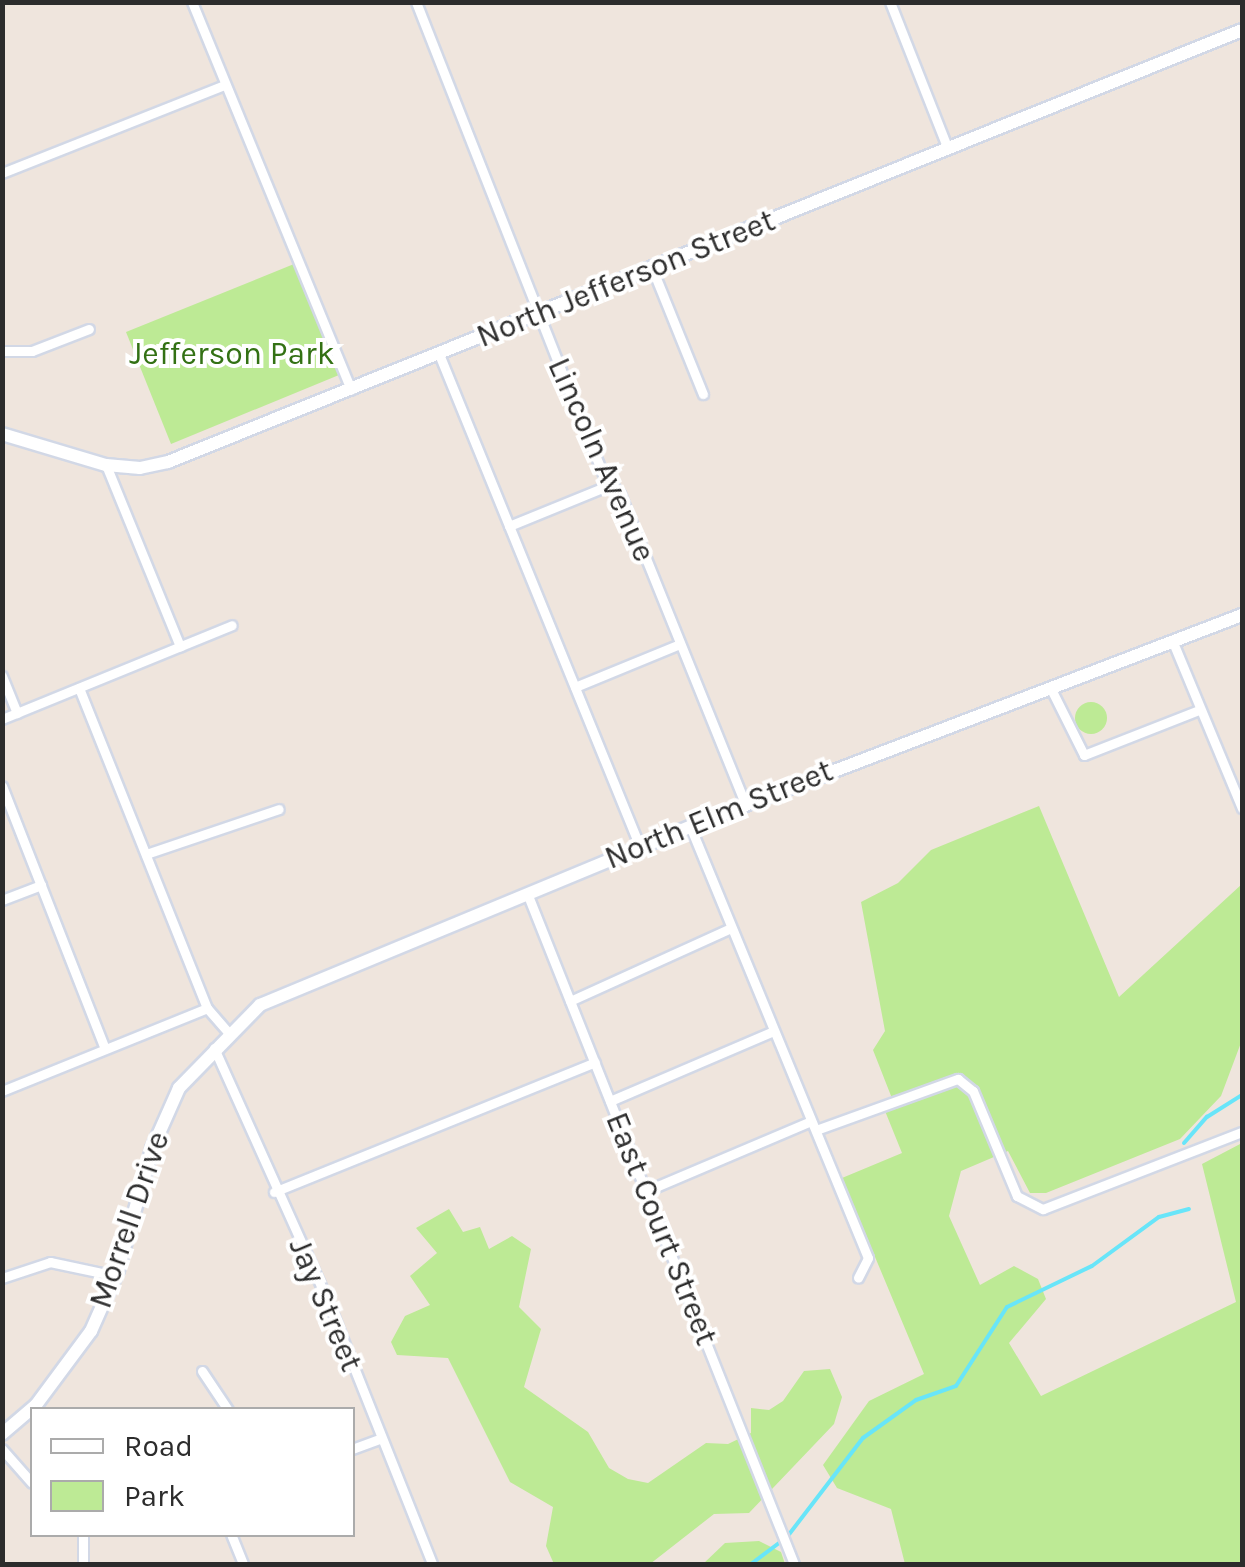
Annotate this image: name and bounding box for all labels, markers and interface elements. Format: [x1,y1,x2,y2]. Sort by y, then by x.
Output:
street label: North Jefferson Street [471,202,781,356]
park label: Jefferson Park [129,335,335,373]
street label: Lincoln Avenue [539,352,663,568]
street label: North Elm Street [600,752,838,878]
street label: East Court Street [597,1107,725,1351]
street label: Morrell Drive [82,1127,178,1313]
street label: Jay Street [280,1233,370,1377]
legend [30,1407,355,1537]
text: Road [124,1428,193,1464]
text: Park [124,1478,185,1514]

